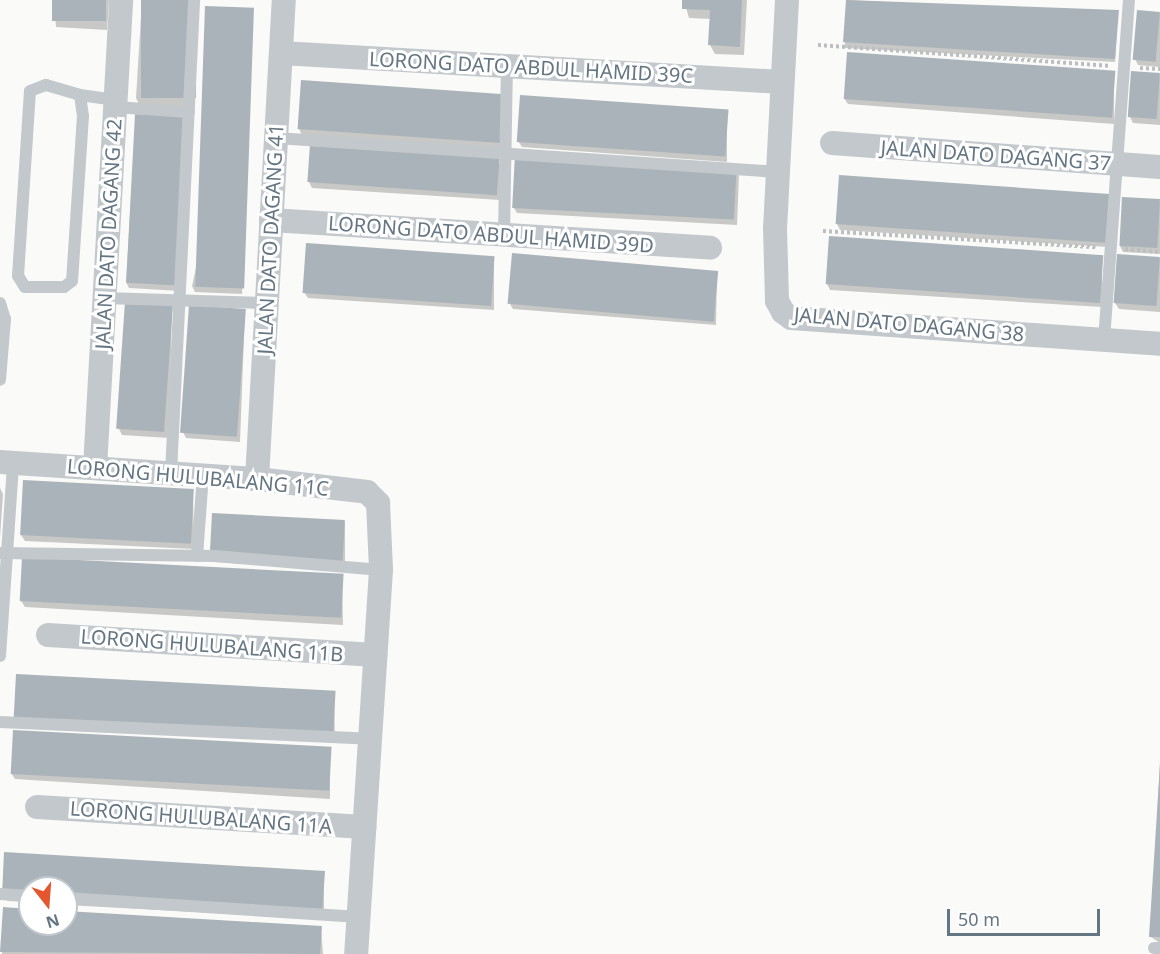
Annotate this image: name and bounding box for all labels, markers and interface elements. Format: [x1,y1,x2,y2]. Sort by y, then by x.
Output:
street label: LORONG DATO ABDUL HAMID 39C [368,47,694,87]
street label: JALAN DATO DAGANG 42 [90,118,126,350]
street label: JALAN DATO DAGANG 41 [252,123,288,355]
street label: JALAN DATO DAGANG 37 [880,135,1112,175]
street label: LORONG DATO ABDUL HAMID 39D [327,211,655,257]
street label: JALAN DATO DAGANG 38 [793,302,1025,346]
street label: LORONG HULUBALANG 11C [66,454,330,500]
street label: LORONG HULUBALANG 11B [80,624,344,666]
street label: LORONG HULUBALANG 11A [69,796,333,838]
north arrow [18,876,78,936]
scale bar [950,897,1103,935]
text: 50 m [958,907,1000,931]
text: N [43,909,62,934]

